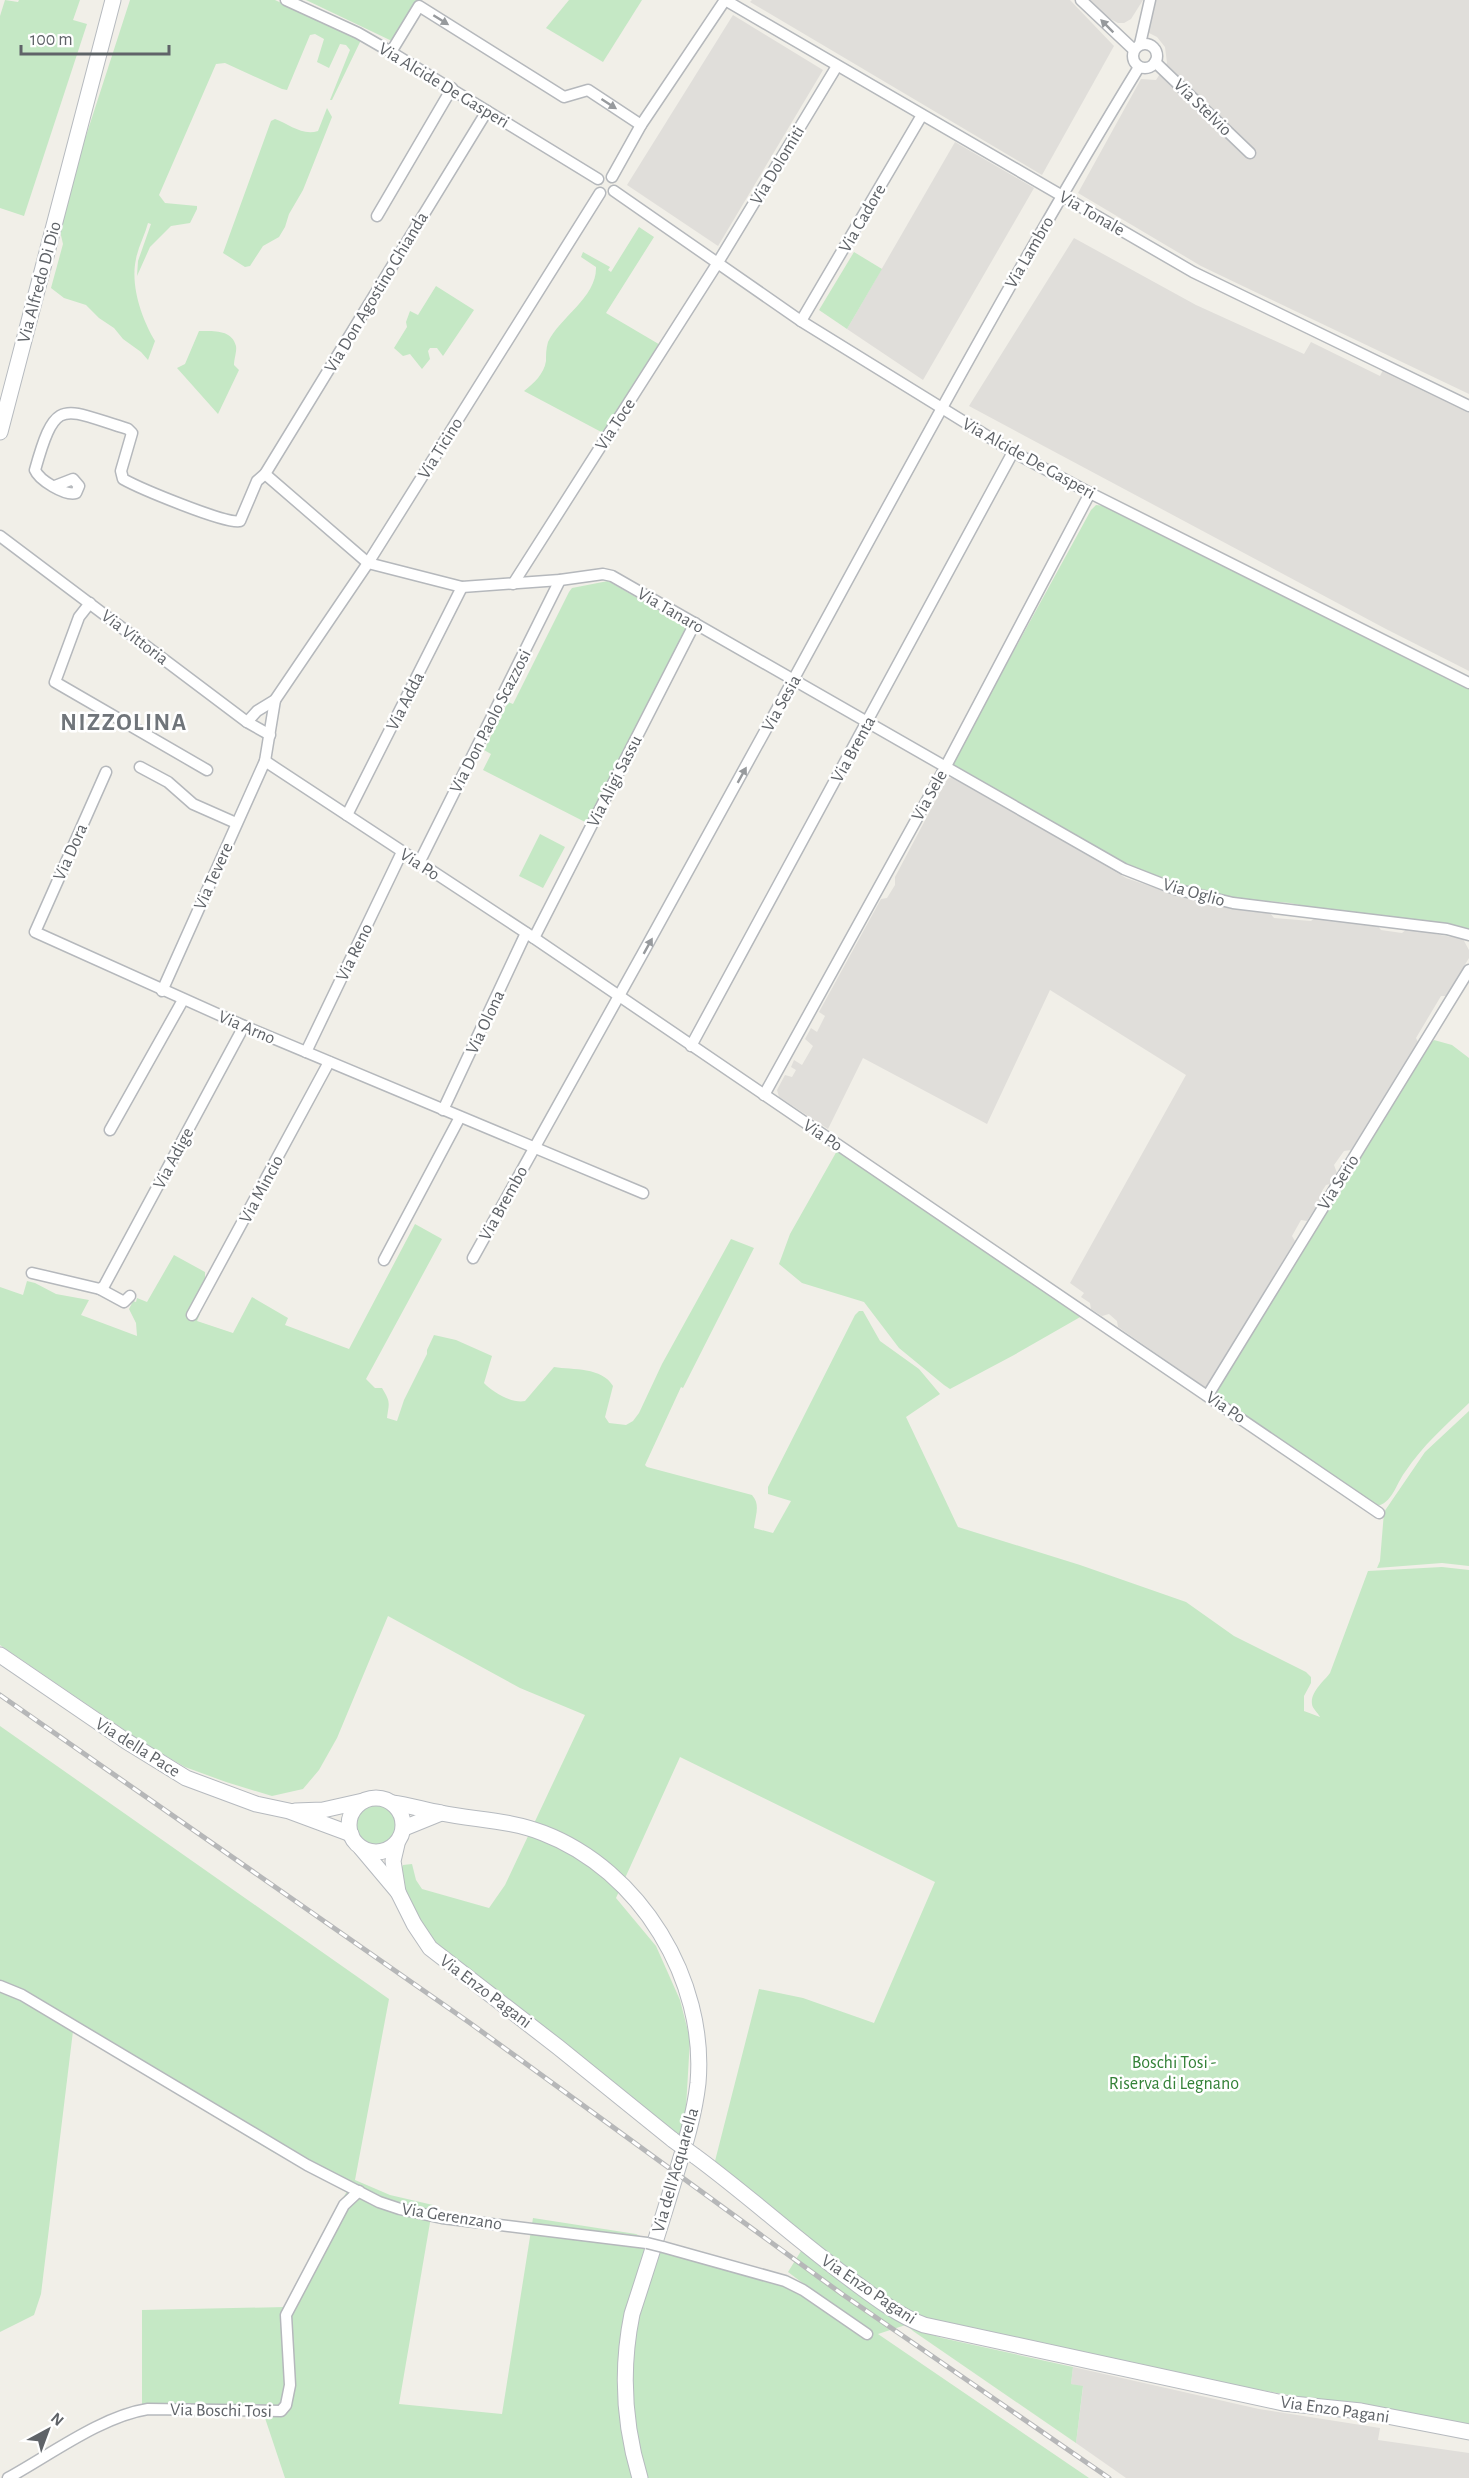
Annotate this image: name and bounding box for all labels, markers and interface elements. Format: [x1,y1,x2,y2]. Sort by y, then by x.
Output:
one-way arrow [433,14,449,25]
scale bar [21,18,170,56]
one-way arrow [1100,19,1114,33]
text: 100 m [30,31,73,49]
street label: Via Alcide De Gasperi [375,40,512,132]
street label: Via Stelvio [1170,76,1235,140]
one-way arrow [601,99,617,110]
street label: Via Dolomiti [747,123,808,208]
street label: Via Cadore [836,181,890,256]
street label: Via Tonale [1056,188,1127,240]
street label: Via Don Agostino Ghianda [322,209,432,376]
street label: Via Lambro [1002,213,1058,291]
street label: Via Alfredo Di Dio [15,219,65,345]
street label: Via Toce [593,396,639,454]
street label: Via Ticino [415,415,467,482]
street label: Via Alcide De Gasperi [959,415,1098,503]
street label: Via Tanaro [634,585,707,637]
street label: Via Vittoria [98,607,171,669]
street label: Via Don Paolo Scazzosi [447,647,535,796]
street label: Via Adda [384,669,428,734]
street label: Via Sesia [759,672,805,735]
district label: NIZZOLINA [60,711,188,735]
street label: Via Brenta [828,713,879,786]
street label: Via Aligi Sassu [584,733,646,830]
one-way arrow [737,766,747,783]
street label: Via Sele [909,767,951,824]
street label: Via Dora [50,821,91,883]
street label: Via Tevere [191,840,237,913]
street label: Via Po [396,846,443,884]
street label: Via Oglio [1161,876,1227,910]
street label: Via Reno [333,921,377,984]
one-way arrow [643,937,653,954]
street label: Via Olona [463,988,508,1057]
street label: Via Arno [215,1008,278,1048]
street label: Via Po [799,1116,846,1155]
street label: Via Adige [150,1125,197,1192]
street label: Via Serio [1315,1152,1363,1213]
street label: Via Mincio [237,1153,287,1226]
street label: Via Brembo [476,1163,532,1244]
street label: Via Po [1202,1388,1249,1427]
street label: Via della Pace [92,1715,183,1781]
street label: Via Enzo Pagani [436,1951,535,2032]
park label: Boschi Tosi - Riserva di Legnano [1109,2054,1239,2093]
street label: Via dell'Acquarella [650,2106,702,2235]
street label: Via Gerenzano [400,2200,504,2234]
street label: Via Enzo Pagani [818,2252,919,2328]
street label: Via Enzo Pagani [1279,2393,1391,2427]
north arrow [18,2400,78,2460]
street label: Via Boschi Tosi [170,2401,272,2421]
text: N [48,2410,67,2429]

